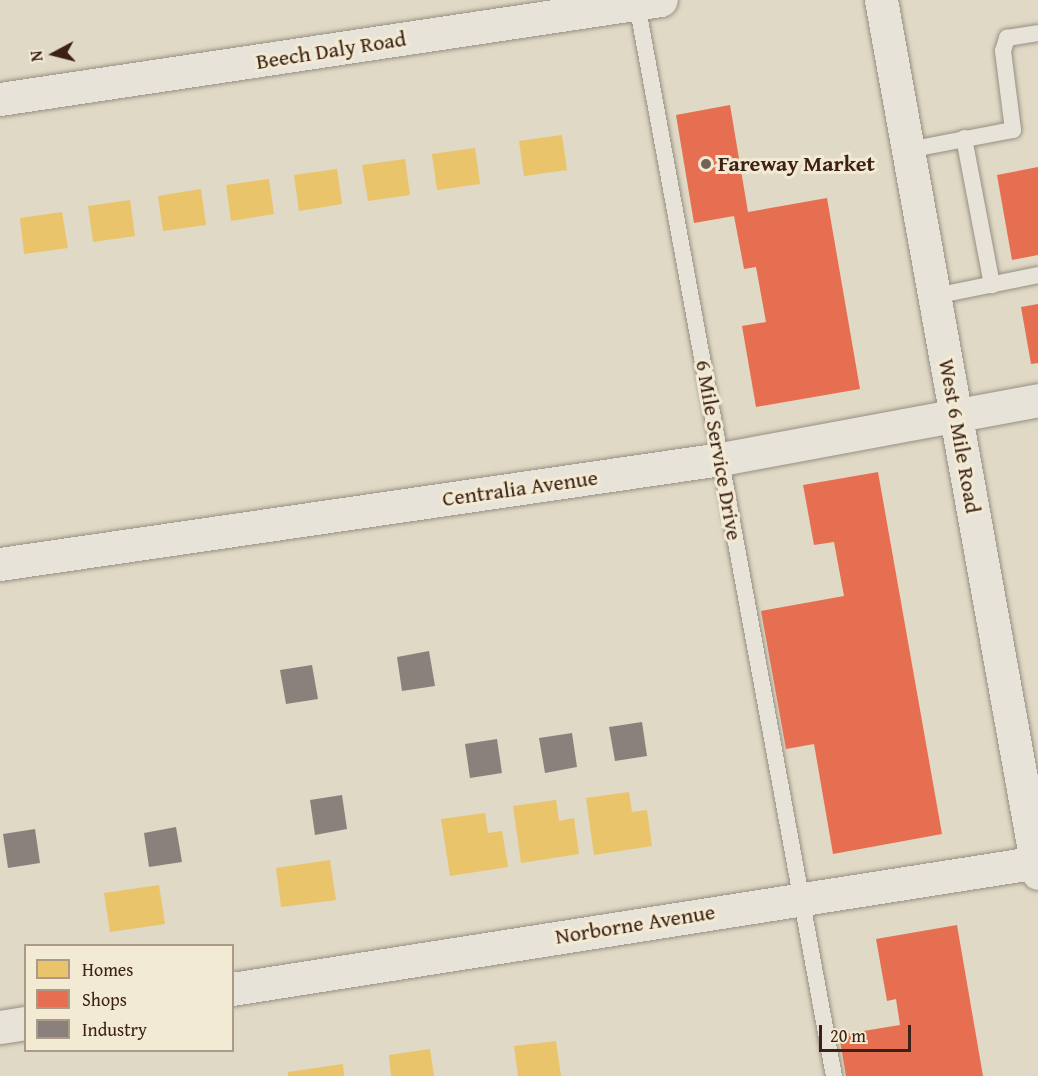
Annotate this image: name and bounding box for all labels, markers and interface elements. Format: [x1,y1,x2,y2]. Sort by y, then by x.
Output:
north arrow [24,24,84,84]
street label: Beech Daly Road [254,25,408,75]
text: N [24,49,49,63]
place label: Fareway Market [718,151,875,177]
marker: Fareway Market [699,157,713,171]
street label: West 6 Mile Road [933,357,987,515]
street label: 6 Mile Service Drive [690,358,748,542]
street label: Centralia Avenue [441,464,599,512]
street label: Norborne Avenue [553,898,717,950]
legend [24,944,234,1052]
text: Homes [82,956,133,983]
text: Shops [82,986,127,1013]
scale bar [822,1013,914,1051]
text: Industry [82,1016,147,1043]
text: 20 m [830,1022,866,1049]

